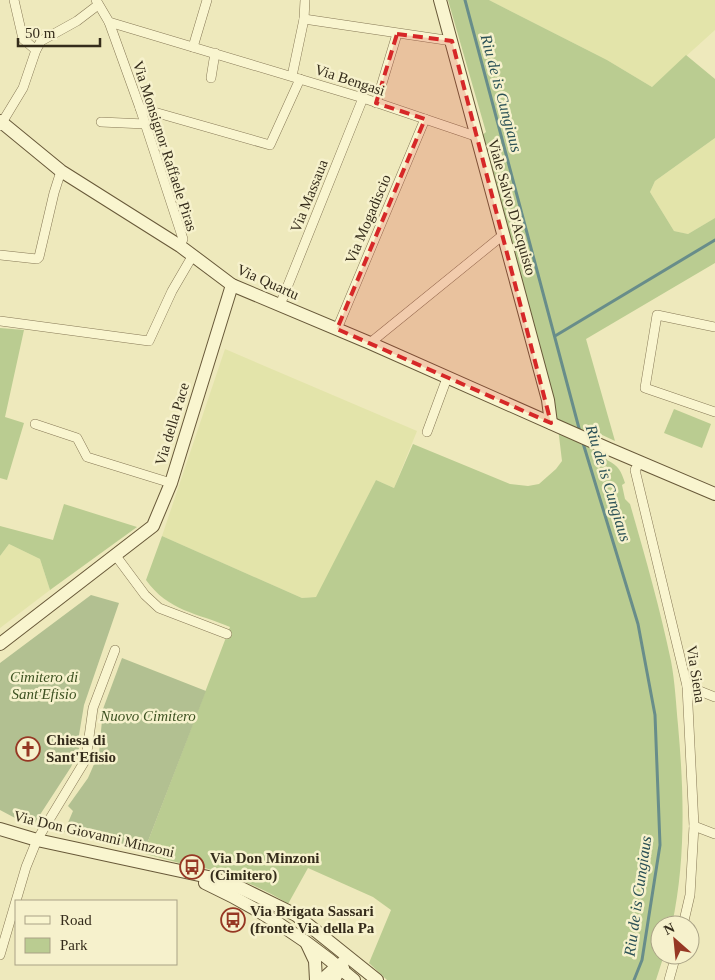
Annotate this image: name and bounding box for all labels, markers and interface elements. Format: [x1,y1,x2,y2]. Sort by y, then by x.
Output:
scale bar [18,15,100,47]
text: 50 m [25,25,56,41]
water label: Riu de is Cungiaus [476,31,525,154]
street label: Via Monsignor Raffaele Piras [130,59,200,233]
street label: Via Bengasi [313,61,387,99]
street label: Viale Salvo D'Acquisto [485,137,539,277]
street label: Via Massaua [287,157,331,235]
street label: Via Mogadiscio [342,172,394,266]
street label: Via Quartu [235,261,302,303]
street label: Via della Pace [152,380,192,467]
water label: Riu de is Cungiaus [581,422,634,544]
street label: Via Siena [684,644,708,704]
park label: Cimitero di Sant'Efisio [10,669,78,702]
park label: Nuovo Cimitero [99,708,196,724]
place label: Chiesa di Sant'Efisio [46,732,116,765]
church icon: Chiesa di Sant'Efisio [15,736,41,762]
street label: Via Don Giovanni Minzoni [12,808,176,860]
water label: Riu de is Cungiaus [620,835,655,958]
place label: Via Don Minzoni (Cimitero) [210,850,319,884]
bus stop icon: Via Don Minzoni (Cimitero) [179,854,205,880]
legend [15,900,178,965]
place label: Via Brigata Sassari (fronte Via della Pa [250,903,375,937]
bus stop icon: Via Brigata Sassari (fronte Via della Pa [220,907,246,933]
text: Road [60,912,92,928]
north arrow [650,915,700,965]
text: N [661,920,677,938]
text: Park [60,937,88,953]

